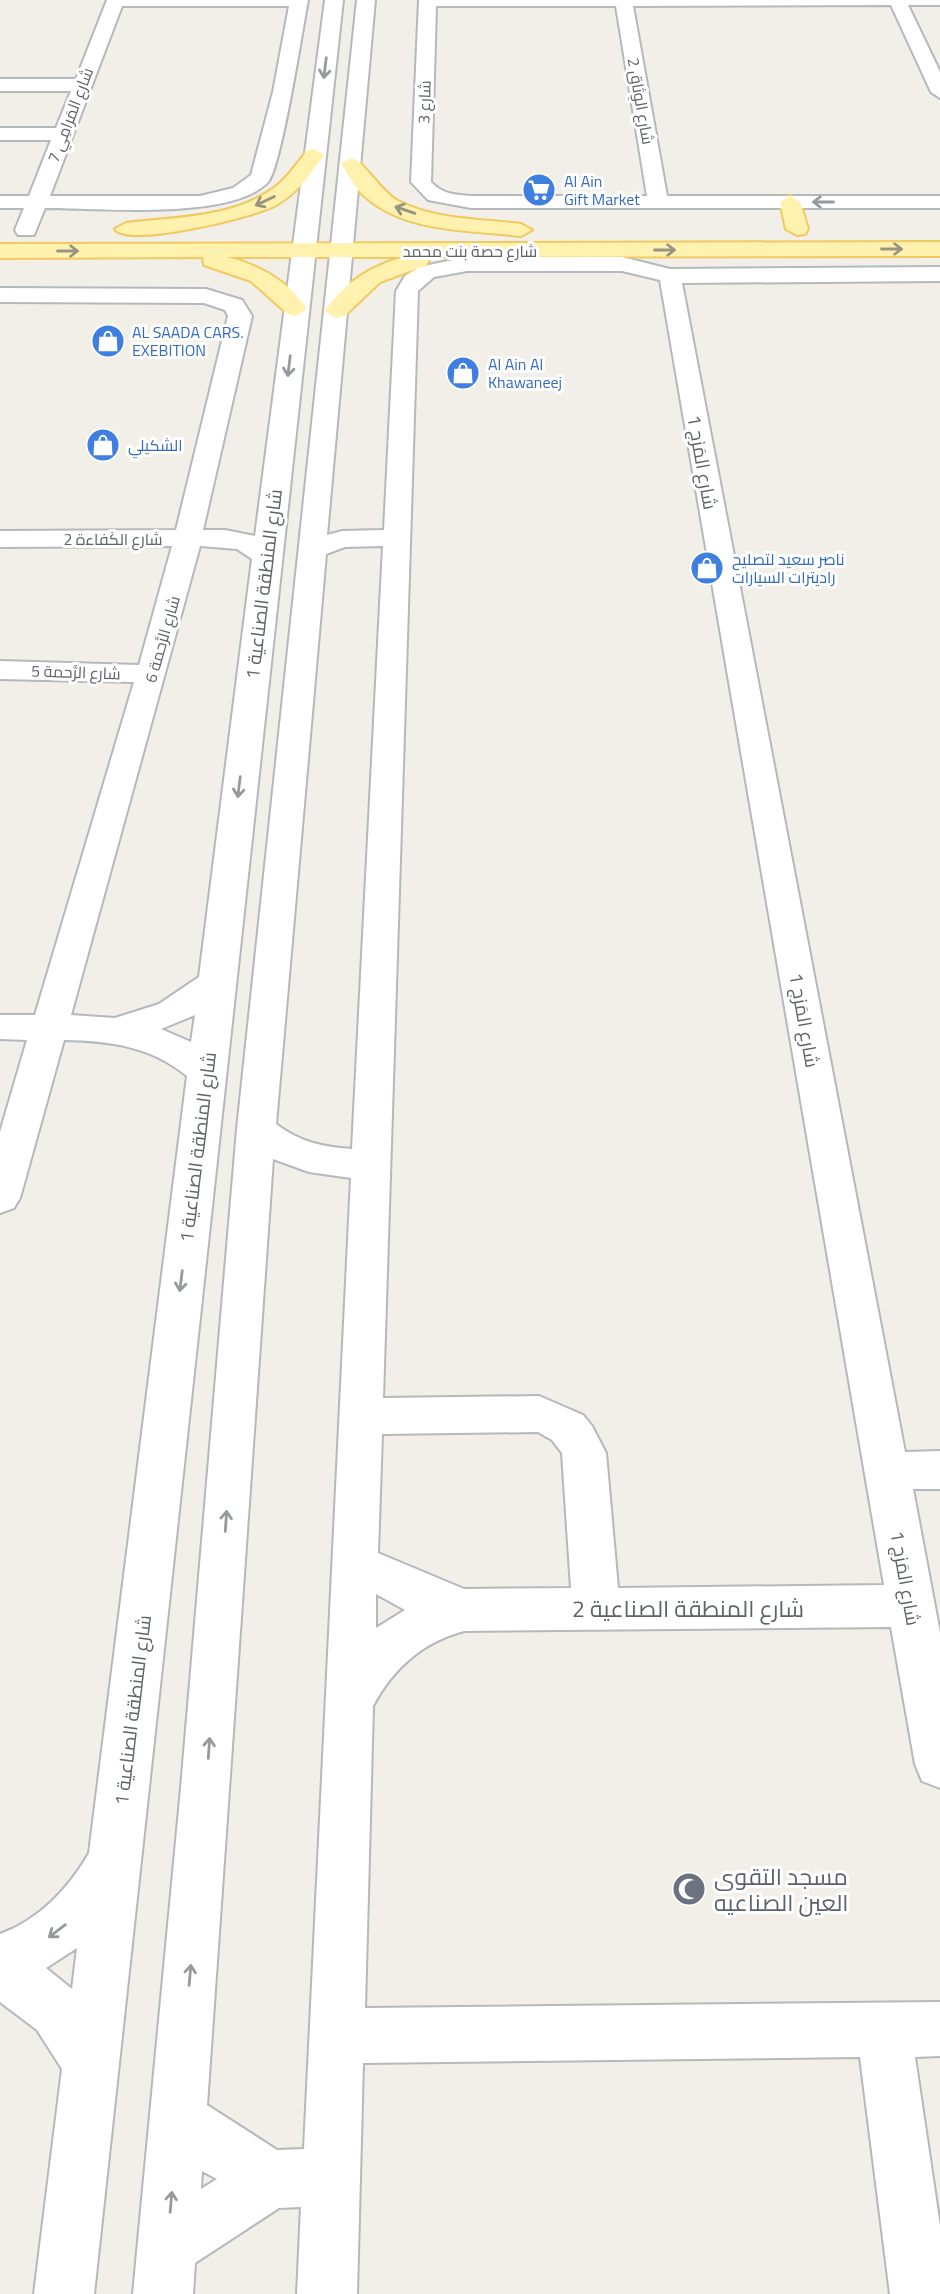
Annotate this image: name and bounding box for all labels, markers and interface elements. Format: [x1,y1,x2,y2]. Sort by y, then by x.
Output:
one-way arrow [319,56,332,79]
street label: شارع الوِثاق 2 [621,56,660,146]
street label: شارع المَرامِي 7 [41,64,101,167]
street label: شارع 3 [411,80,437,124]
place label: Al Ain Gift Market [564,169,640,211]
supermarket icon: Al Ain Gift Market [520,171,558,209]
one-way arrow [255,195,276,208]
one-way arrow [812,195,835,209]
one-way arrow [395,203,417,215]
street label: شارع حصة بنت محمد [403,239,537,263]
one-way arrow [881,242,904,256]
one-way arrow [653,243,676,257]
one-way arrow [56,244,79,257]
place label: AL SAADA CARS. EXEBITION [132,320,244,362]
shop icon: AL SAADA CARS. EXEBITION [89,322,127,360]
place label: Al Ain Al Khawaneej [488,352,562,394]
shop icon: Al Ain Al Khawaneej [444,354,482,392]
one-way arrow [282,355,295,377]
street label: شارع المَزج 1 [680,412,726,512]
shop icon: الشكيلي [84,426,122,464]
place label: الشكيلي [128,433,183,459]
street label: شارع المنطقة الصناعية 1 [237,487,289,681]
street label: شارع الكَفاءة 2 [63,527,163,551]
place label: ناصر سعيد لتصليح راديترات السيارات [732,547,845,589]
shop icon: ناصر سعيد لتصليح راديترات السيارات [688,549,726,587]
street label: شارع الرَّحمة 6 [138,593,186,685]
street label: شارع الرَّحمة 5 [31,658,121,686]
one-way arrow [232,775,245,798]
street label: شارع المَزج 1 [782,970,828,1070]
street label: شارع المنطقة الصناعية 1 [171,1050,223,1244]
one-way arrow [175,1269,188,1292]
one-way arrow [220,1511,233,1533]
street label: شارع المَزج 1 [883,1528,929,1628]
street label: شارع المنطقة الصناعية 2 [572,1591,804,1626]
street label: شارع المنطقة الصناعية 1 [106,1613,158,1807]
one-way arrow [203,1737,216,1760]
place label: مسجد التقوى العين الصناعيه [714,1859,848,1920]
mosque icon: مسجد التقوى العين الصناعيه [670,1870,708,1908]
one-way arrow [48,1923,67,1938]
one-way arrow [184,1964,197,1987]
one-way arrow [165,2191,178,2213]

